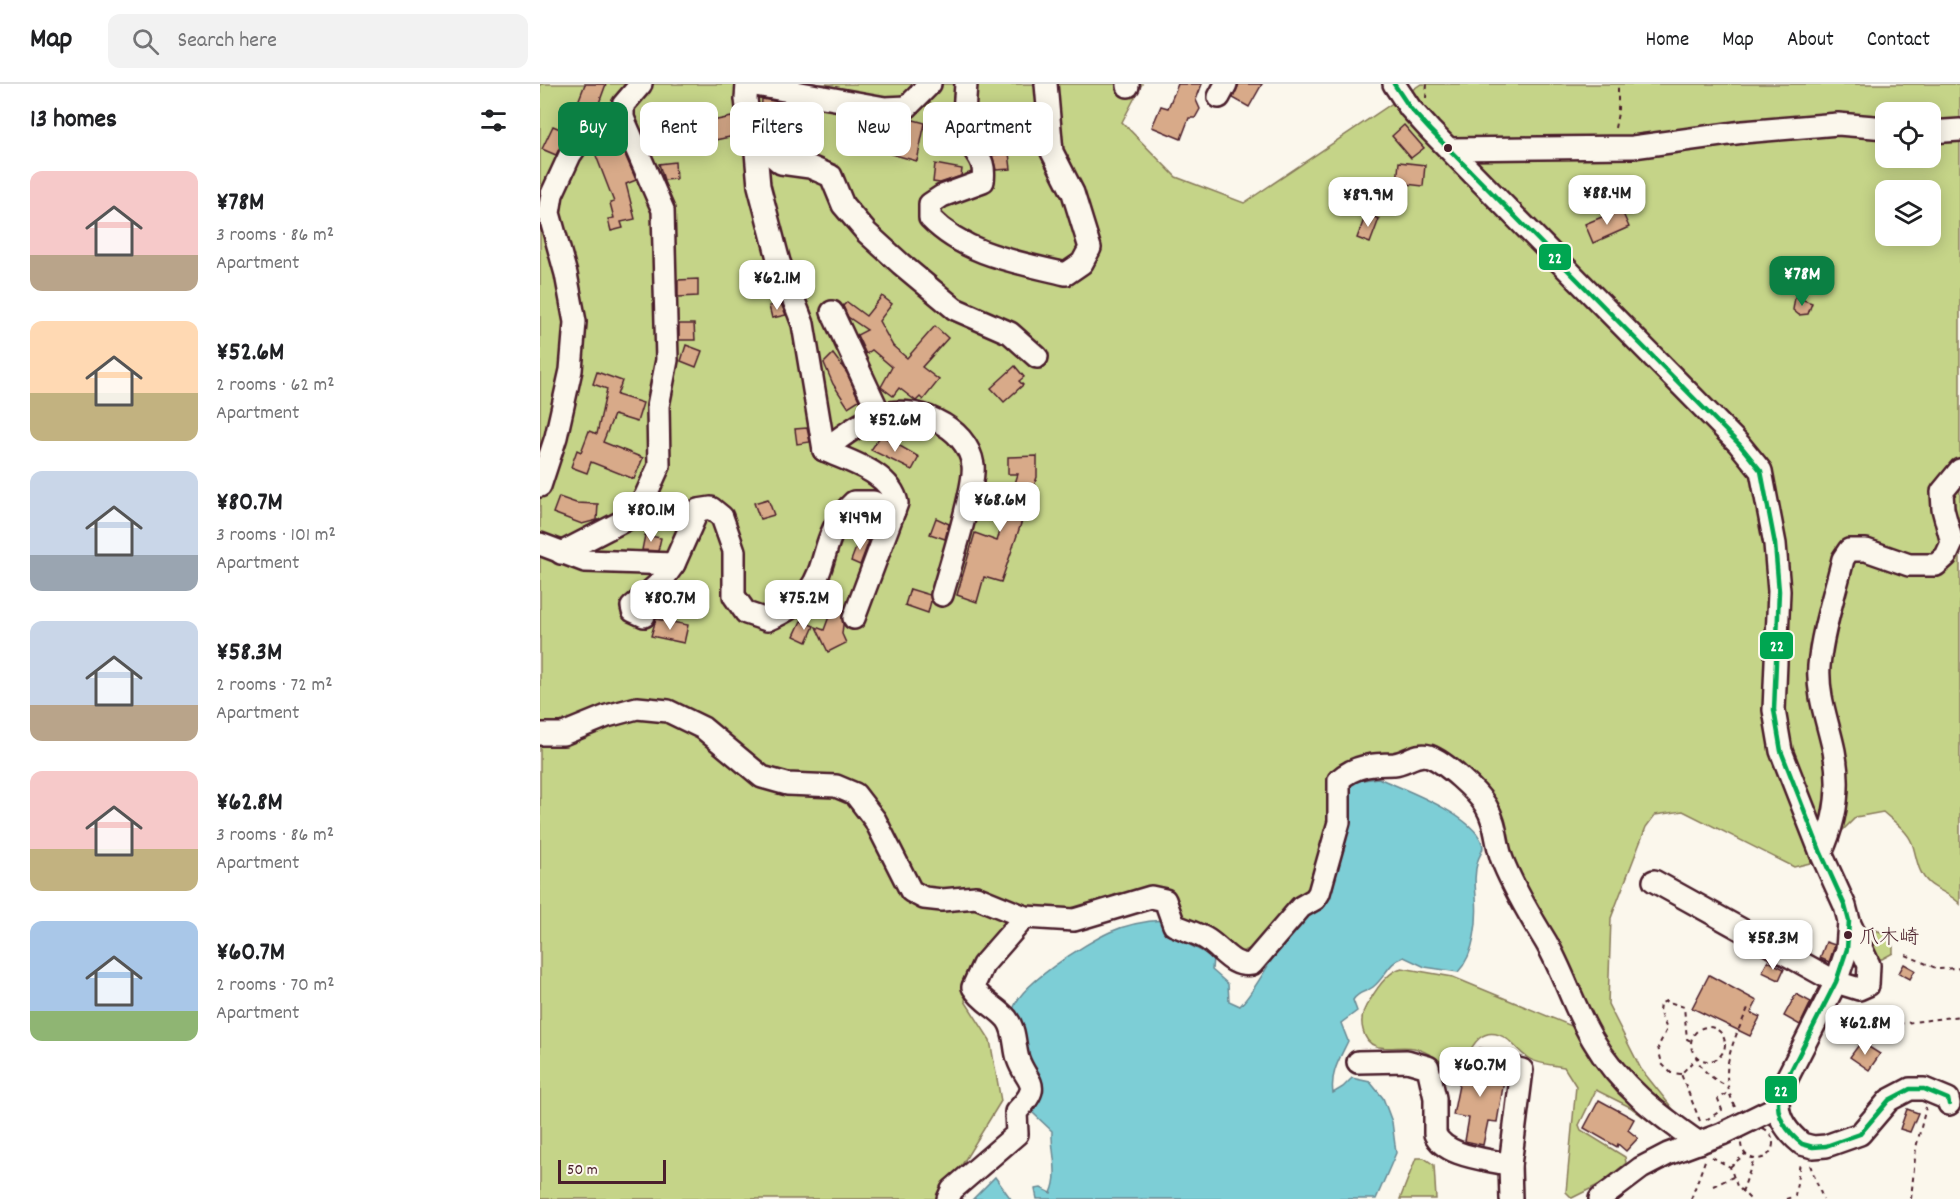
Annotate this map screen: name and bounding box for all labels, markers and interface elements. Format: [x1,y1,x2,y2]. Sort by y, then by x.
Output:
search box [108,14,528,68]
text: Map [30,21,72,61]
icon: search [129,25,162,58]
text: Search here [177,26,277,57]
text: Home [1645,26,1689,56]
text: Map [1722,26,1754,56]
text: About [1787,26,1834,56]
text: Contact [1867,26,1930,56]
text: 13 homes [30,102,117,139]
chip: Buy [558,102,628,156]
chip: Rent [640,102,718,156]
chip: Filters [730,102,824,156]
chip: New [836,102,911,156]
chip: Apartment [923,102,1053,156]
map controls [1875,102,1941,246]
button: locate [1875,102,1941,168]
icon: filters [477,104,510,137]
unlabelled marker [1442,142,1454,154]
pin: ¥88.4M [1558,175,1656,226]
pin: ¥89.9M [1319,177,1417,228]
text: ¥88.4M [1582,180,1632,208]
button: layers [1875,180,1941,246]
text: ¥89.9M [1342,182,1394,210]
text: ¥78M [216,185,264,222]
icon: home [78,195,150,267]
text: 3 rooms · 86 m² [216,222,334,250]
line badge: 22 [1538,243,1572,271]
text: 22 [1548,248,1562,271]
text: Apartment [216,250,299,278]
pin: ¥78M [1766,256,1838,307]
pin: ¥62.1M [728,260,826,311]
text: ¥78M [1783,261,1821,289]
text: ¥62.1M [753,265,801,293]
text: ¥52.6M [216,335,284,372]
icon: home [78,345,150,417]
text: 2 rooms · 62 m² [216,372,335,400]
text: Apartment [216,400,299,428]
pin: ¥52.6M [846,402,944,453]
text: ¥52.6M [869,407,921,435]
pin: ¥68.6M [951,482,1049,533]
text: ¥80.7M [216,485,283,522]
text: ¥68.6M [974,487,1026,515]
pin: ¥80.1M [602,492,700,543]
icon: home [78,495,150,567]
text: ¥80.1M [627,497,675,525]
pin: ¥149M [818,500,902,551]
text: ¥149M [838,505,882,533]
text: 3 rooms · 101 m² [216,522,336,550]
text: Apartment [216,550,299,578]
pin: ¥80.7M [621,580,719,631]
pin: ¥75.2M [755,580,853,631]
text: ¥80.7M [644,585,696,613]
text: ¥75.2M [779,585,829,613]
line badge: 22 [1759,631,1794,660]
text: ¥58.3M [216,635,282,672]
text: 22 [1770,636,1784,659]
icon: home [78,645,150,717]
text: 2 rooms · 72 m² [216,672,332,700]
text: Apartment [216,700,299,728]
text: ¥62.8M [216,785,283,822]
icon: home [78,795,150,867]
text: 3 rooms · 86 m² [216,822,334,850]
text: Apartment [216,850,299,878]
pin: ¥58.3M [1724,920,1822,971]
text: ¥58.3M [1748,925,1798,953]
place label: 爪木崎 [1859,925,1919,953]
marker: 爪木崎 [1842,929,1854,941]
text: ¥60.7M [216,935,285,972]
icon: home [78,945,150,1017]
text: 2 rooms · 70 m² [216,972,335,1000]
text: Apartment [216,1000,299,1028]
pin: ¥62.8M [1816,1005,1914,1056]
text: ¥62.8M [1839,1010,1891,1038]
pin: ¥60.7M [1431,1047,1529,1098]
text: ¥60.7M [1453,1052,1507,1080]
line badge: 22 [1764,1075,1798,1104]
text: 22 [1774,1081,1788,1104]
scale bar [558,1157,666,1184]
text: 50 m [567,1159,598,1182]

